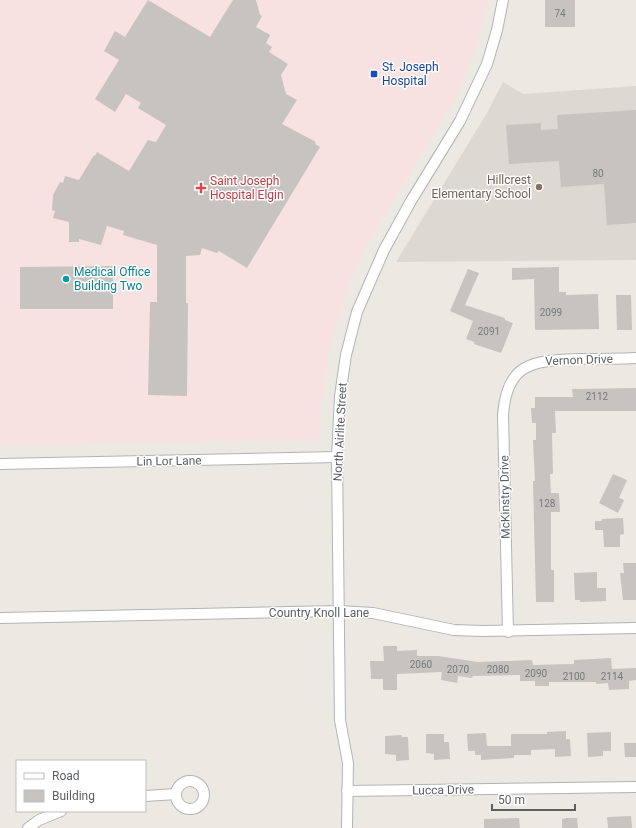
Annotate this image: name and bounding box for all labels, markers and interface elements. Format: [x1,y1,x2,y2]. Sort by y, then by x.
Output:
house number: 74 [554,8,566,19]
place label: St. Joseph Hospital [382,60,439,88]
marker: St. Joseph Hospital [369,69,379,79]
house number: 80 [592,168,604,179]
place label: Hillcrest Elementary School [431,173,531,201]
place label: Saint Joseph Hospital Elgin [210,174,284,202]
marker: Saint Joseph Hospital Elgin [195,182,207,194]
marker: Hillcrest Elementary School [534,182,544,192]
place label: Medical Office Building Two [74,265,150,293]
marker: Medical Office Building Two [61,274,71,284]
house number: 2099 [540,307,562,318]
house number: 2091 [478,326,500,337]
street label: Vernon Drive [545,352,613,368]
street label: North Airlite Street [330,382,350,482]
house number: 2112 [586,391,609,402]
street label: Lin Lor Lane [136,453,202,469]
street label: McKinstry Drive [497,455,513,539]
house number: 128 [539,498,556,509]
street label: Country Knoll Lane [269,606,369,620]
house number: 2060 [410,659,433,670]
house number: 2070 [447,664,470,675]
house number: 2080 [487,664,510,675]
house number: 2090 [525,668,548,679]
house number: 2100 [563,671,586,682]
house number: 2114 [601,671,624,682]
legend [16,760,146,812]
text: Road [52,769,80,783]
street label: Lucca Drive [412,782,474,798]
scale bar [492,786,575,812]
text: Building [52,789,95,803]
text: 50 m [498,793,525,807]

